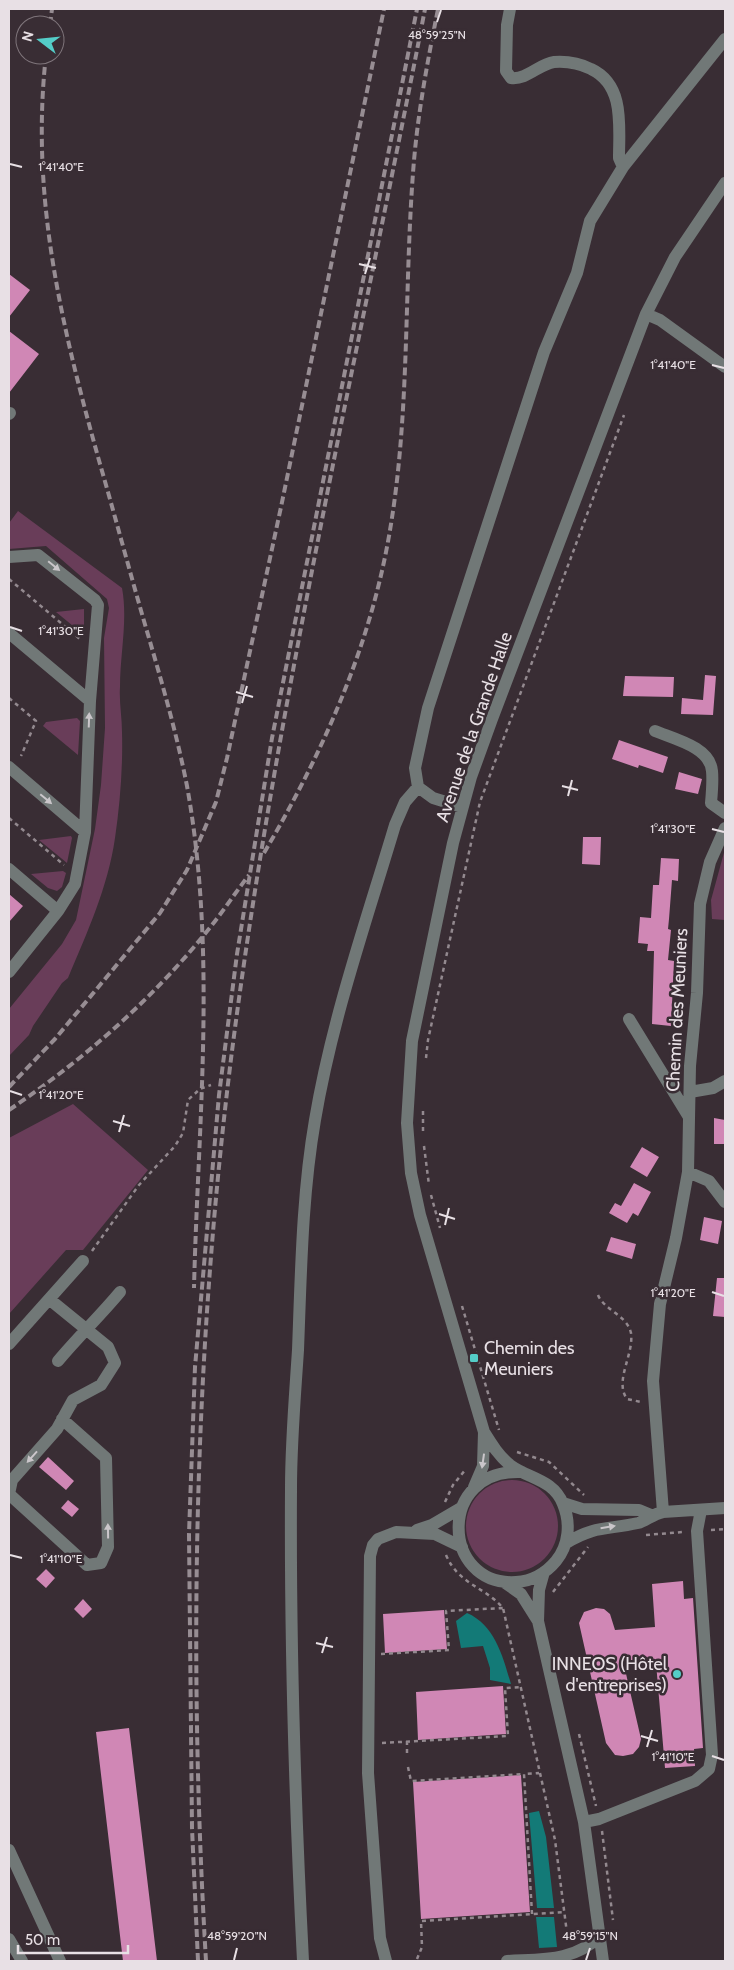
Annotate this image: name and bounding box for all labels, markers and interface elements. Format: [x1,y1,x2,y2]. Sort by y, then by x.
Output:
north arrow [15,15,65,65]
text: 48°59'25"N [408,27,466,42]
text: N [17,29,38,44]
text: 1°41'40"E [38,159,84,174]
text: 1°41'40"E [650,357,696,372]
one-way arrow [47,561,60,572]
text: 1°41'30"E [38,623,84,638]
street label: Avenue de la Grande Halle [431,629,517,825]
one-way arrow [86,712,94,728]
one-way arrow [39,793,52,804]
text: 1°41'30"E [650,821,696,836]
street label: Chemin des Meuniers [662,928,692,1092]
text: 1°41'20"E [38,1087,84,1102]
text: 1°41'20"E [650,1285,696,1300]
place label: Chemin des Meuniers [484,1337,574,1380]
marker: Chemin des Meuniers [468,1352,480,1364]
one-way arrow [26,1450,38,1462]
one-way arrow [479,1453,487,1469]
one-way arrow [600,1522,616,1530]
one-way arrow [104,1523,112,1539]
text: 1°41'10"E [40,1551,83,1566]
place label: INNEOS (Hôtel d'entreprises) [552,1653,668,1696]
marker: INNEOS (Hôtel d'entreprises) [671,1668,683,1680]
text: 1°41'10"E [652,1749,695,1764]
scale bar [18,1922,128,1954]
text: 48°59'20"N [207,1928,267,1943]
text: 48°59'15"N [562,1928,618,1943]
text: 50 m [25,1931,60,1949]

